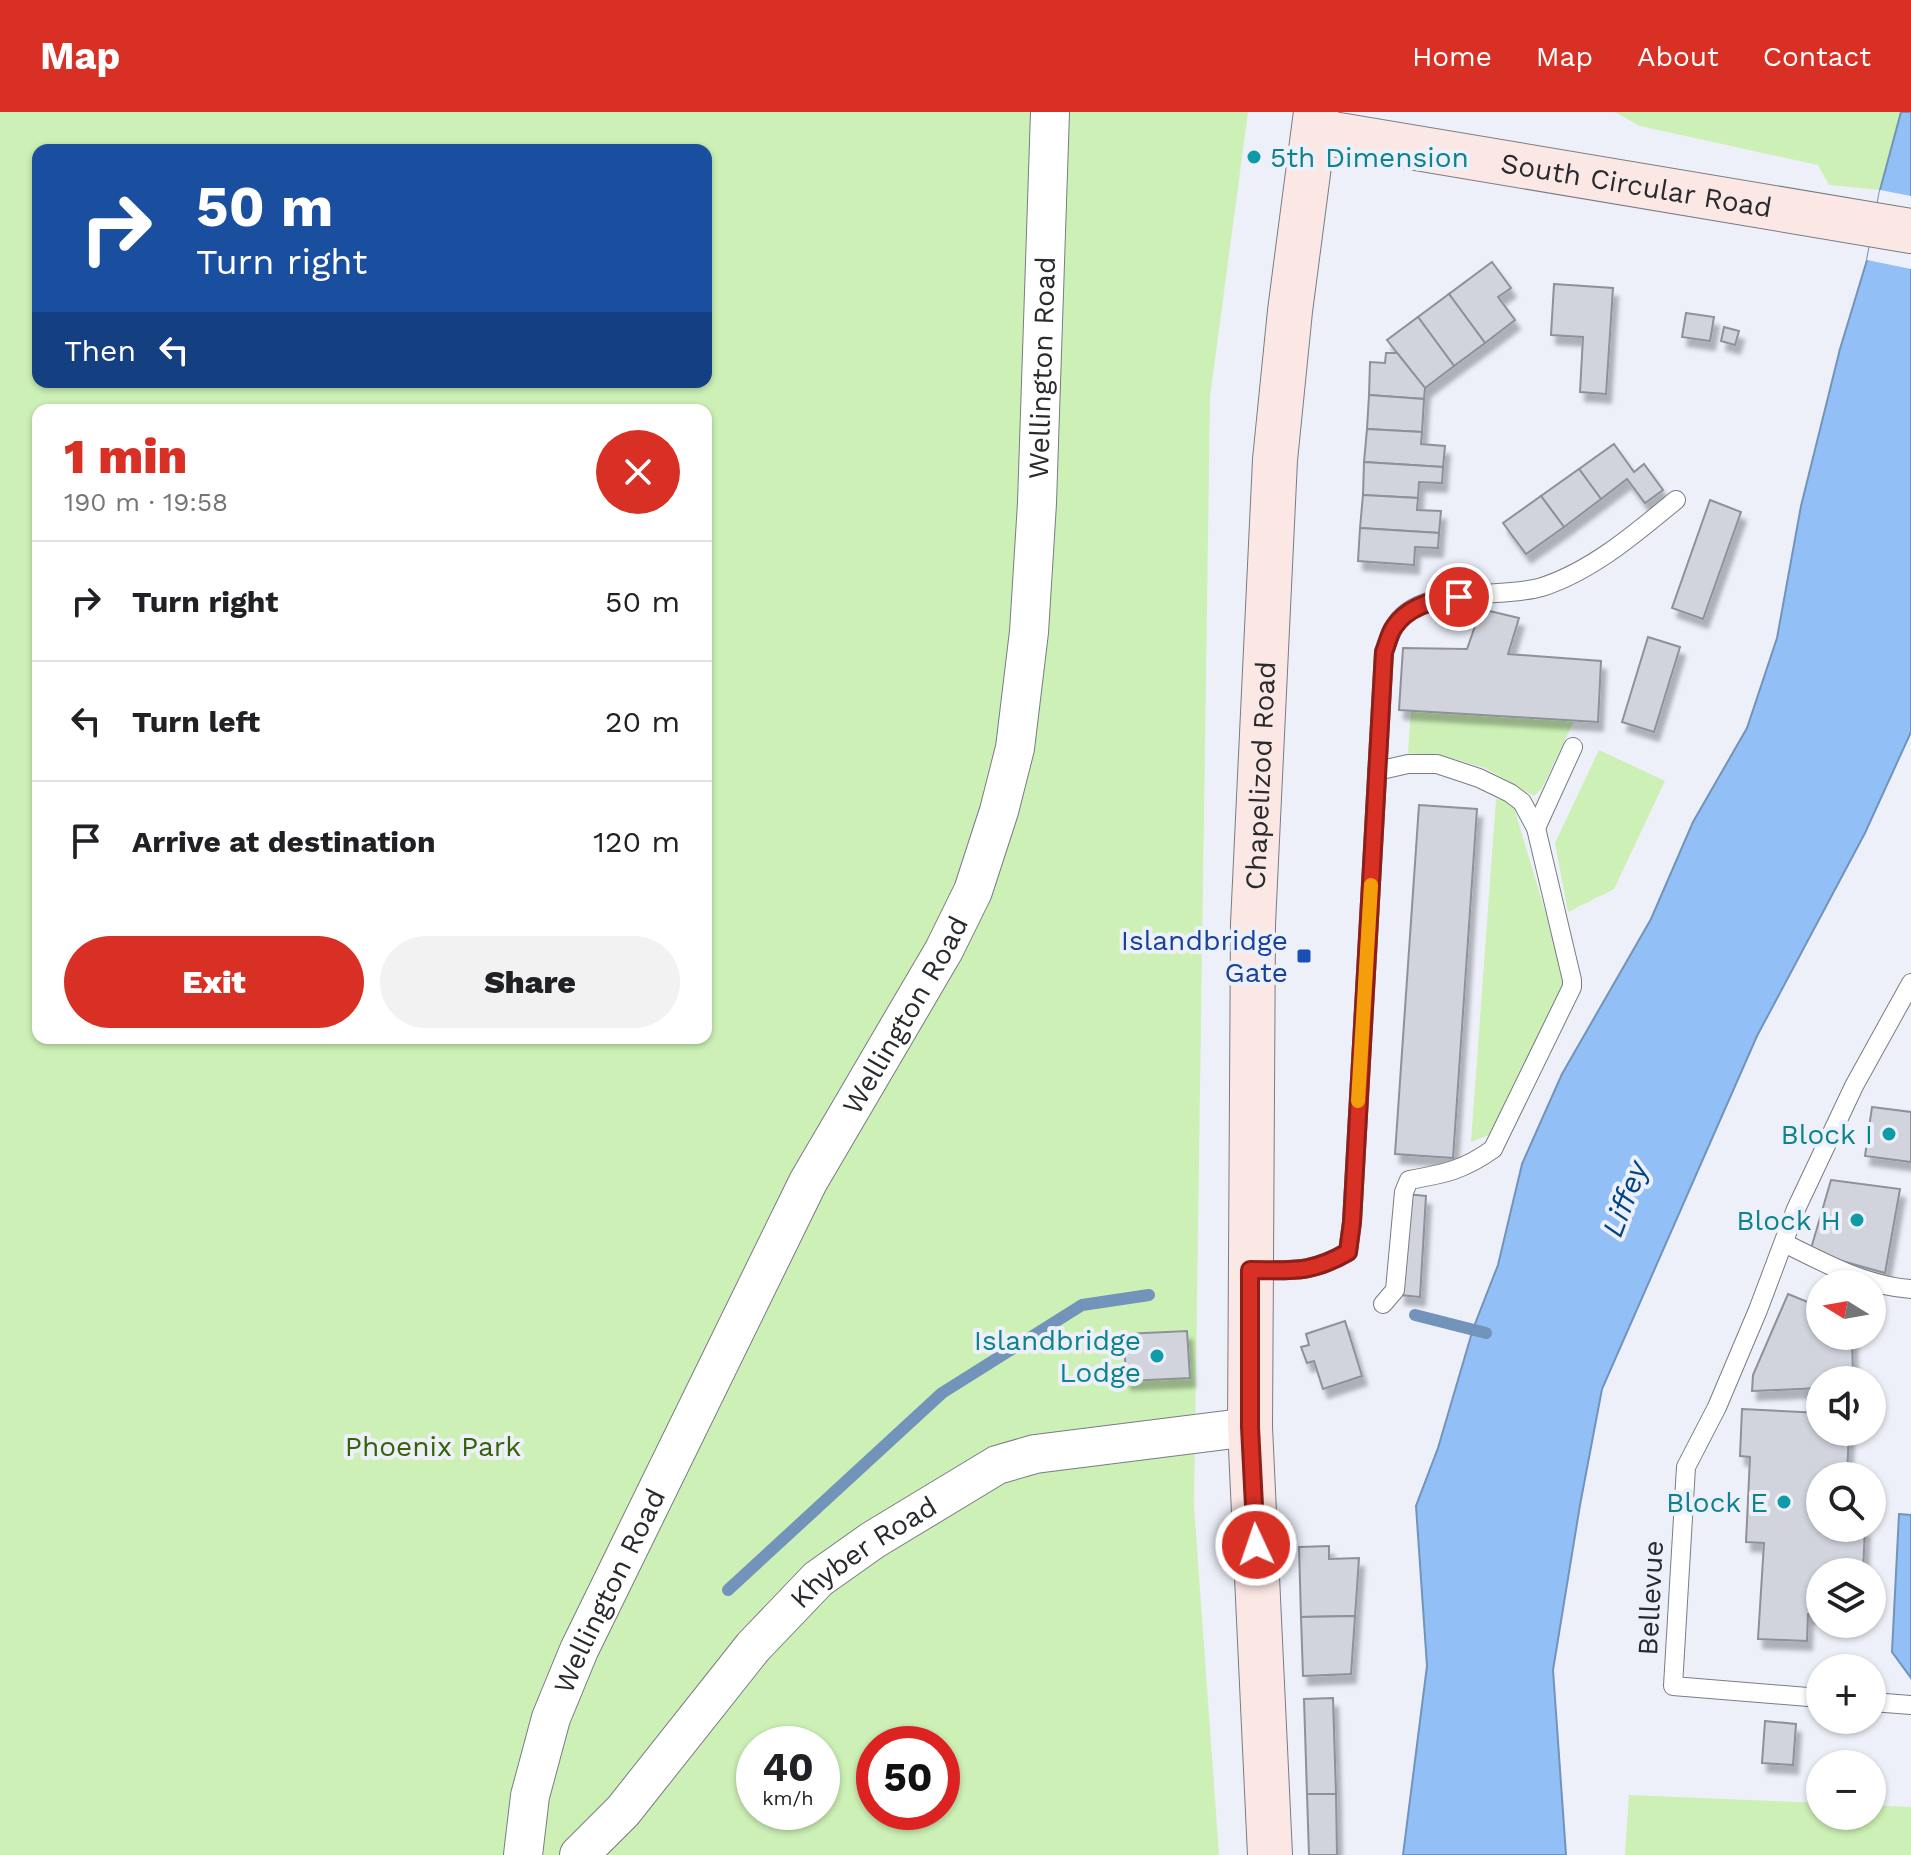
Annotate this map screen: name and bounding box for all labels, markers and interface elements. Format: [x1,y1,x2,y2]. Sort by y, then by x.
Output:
text: Map [40,34,120,78]
text: Home [1412,40,1492,73]
text: Map [1536,40,1593,73]
text: About [1637,40,1719,73]
text: Contact [1763,40,1871,73]
place label: 5th Dimension [1270,141,1469,174]
street label: South Circular Road [1498,146,1775,224]
marker: 5th Dimension [1245,148,1263,166]
text: 50 m [196,174,333,240]
icon: right [64,176,168,280]
text: Turn right [196,241,367,283]
street label: Wellington Road [1022,256,1062,480]
icon: left [152,328,196,372]
text: Then [64,333,136,368]
text: 1 min [64,428,187,485]
button: close [596,430,680,514]
text: 190 m · 19:58 [64,487,228,517]
pin [1425,563,1493,631]
icon: arrive [1437,575,1481,619]
icon: right [64,579,108,623]
text: Turn right [132,584,278,619]
text: 50 m [605,584,680,619]
street label: Chapelizod Road [1239,660,1282,891]
icon: left [64,699,108,743]
text: Turn left [132,704,260,739]
text: 20 m [605,704,680,739]
icon: arrive [64,819,108,863]
text: Arrive at destination [132,824,436,859]
text: 120 m [593,824,680,859]
street label: Wellington Road [836,911,975,1120]
place label: Islandbridge Gate [1121,924,1288,989]
button: Exit [64,936,364,1028]
button: Share [380,936,680,1028]
marker: Islandbridge Gate [1295,947,1313,965]
place label: Block I [1781,1118,1873,1151]
marker: Block I [1880,1125,1898,1143]
water label: Liffey [1594,1154,1655,1241]
place label: Block H [1736,1204,1841,1237]
marker: Block H [1848,1211,1866,1229]
north arrow [1806,1270,1886,1350]
map controls [1806,1270,1886,1830]
place label: Islandbridge Lodge [974,1324,1141,1389]
marker: Islandbridge Lodge [1148,1347,1166,1365]
button: sound [1806,1366,1886,1446]
park label: Phoenix Park [345,1430,521,1463]
button: search [1806,1462,1886,1542]
street label: Wellington Road [547,1483,672,1698]
place label: Block E [1666,1486,1768,1519]
street label: Khyber Road [783,1490,943,1615]
marker: Block E [1775,1493,1793,1511]
position arrow [1214,1503,1298,1587]
street label: Bellevue [1631,1540,1670,1656]
button: layers [1806,1558,1886,1638]
button: + [1806,1654,1886,1734]
speed limit sign: 50 [856,1726,960,1830]
text: 40 [762,1744,814,1791]
button: − [1806,1750,1886,1830]
text: km/h [762,1786,814,1810]

